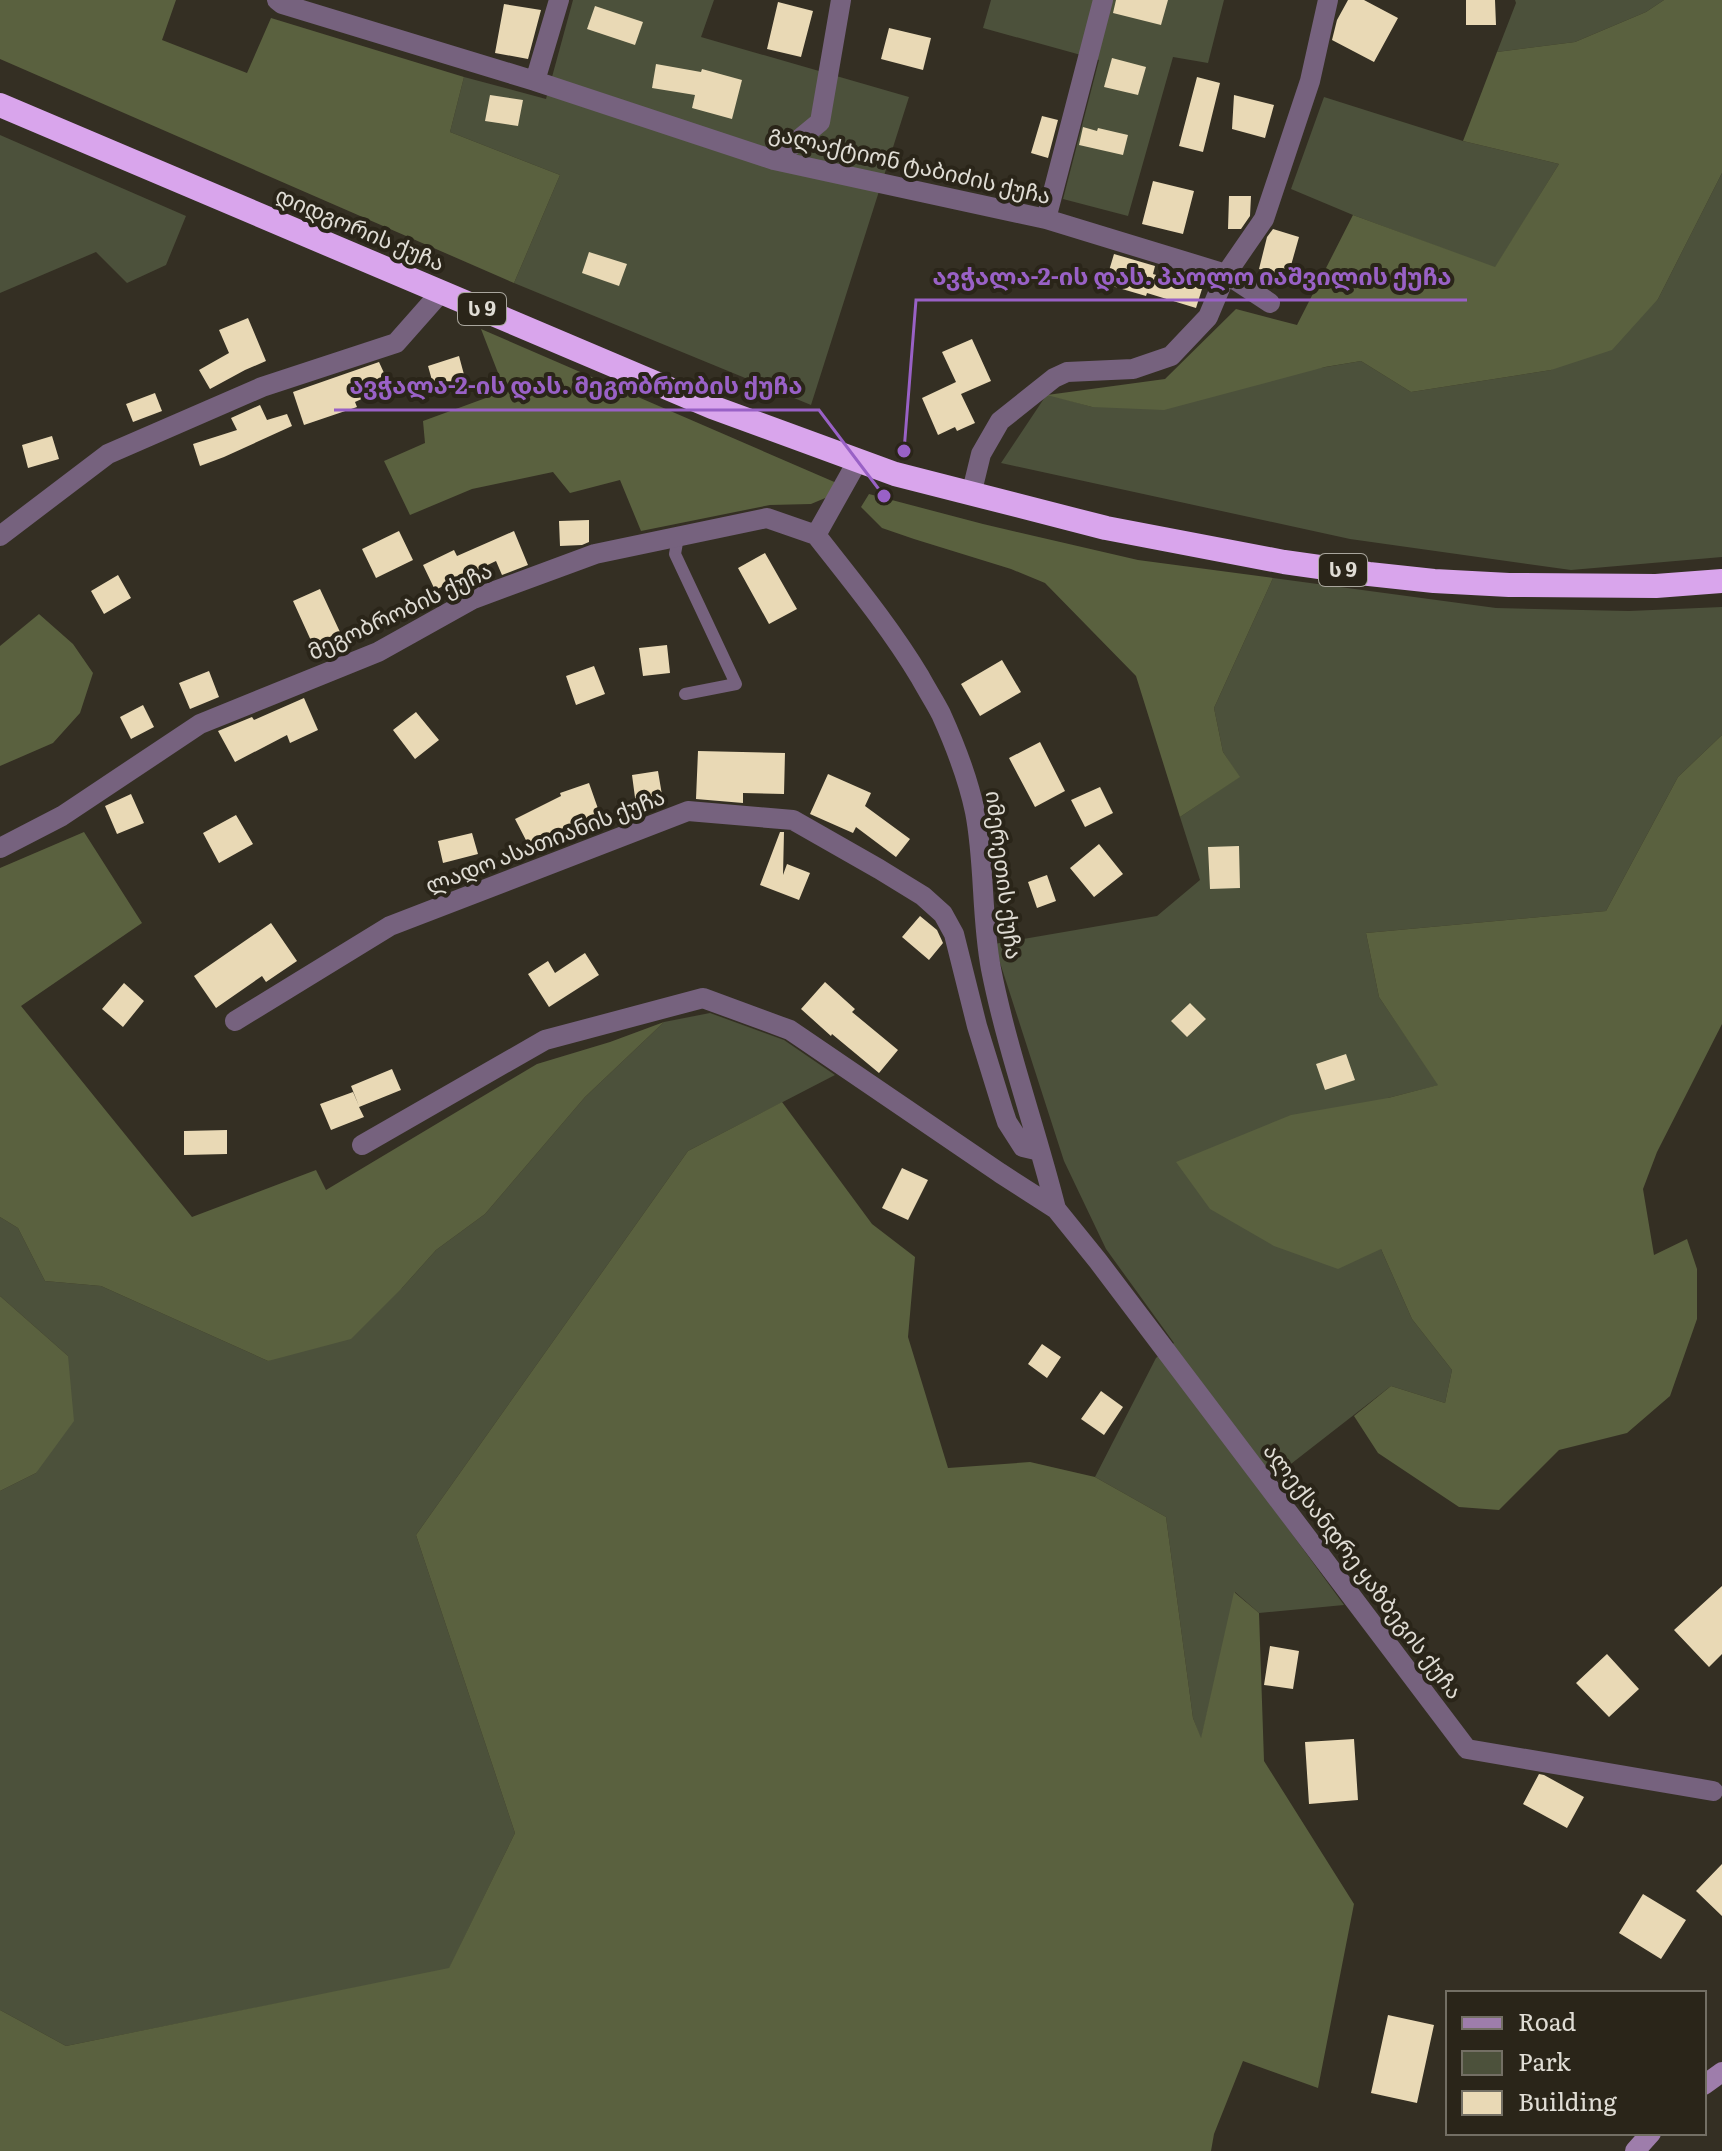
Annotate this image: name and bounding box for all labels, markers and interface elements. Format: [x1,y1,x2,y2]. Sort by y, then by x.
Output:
street label: გალაქტიონ ტაბიძის ქუჩა [766,114,1054,211]
street label: დიდგორის ქუჩა [271,177,450,278]
callout: ავჭალა-2-ის დას. პაოლო იაშვილის ქუჩა [916,252,1467,300]
text: ავჭალა-2-ის დას. პაოლო იაშვილის ქუჩა [932,257,1452,292]
road number: ს 9 [458,293,506,325]
callout: ავჭალა-2-ის დას. მეგობრობის ქუჩა [334,362,819,410]
text: ავჭალა-2-ის დას. მეგობრობის ქუჩა [350,366,803,401]
street label: მეგობრობის ქუჩა [302,552,497,667]
road number: ს 9 [1319,554,1367,586]
street label: ლადო ასათიანის ქუჩა [420,779,669,901]
street label: იმერეთის ქუჩა [979,788,1032,961]
street label: ალექსანდრე ყაზბეგის ქუჩა [1257,1435,1472,1705]
legend [1446,1991,1706,2135]
text: Road [1518,2003,1577,2038]
text: Park [1518,2043,1571,2078]
text: Building [1518,2083,1617,2118]

